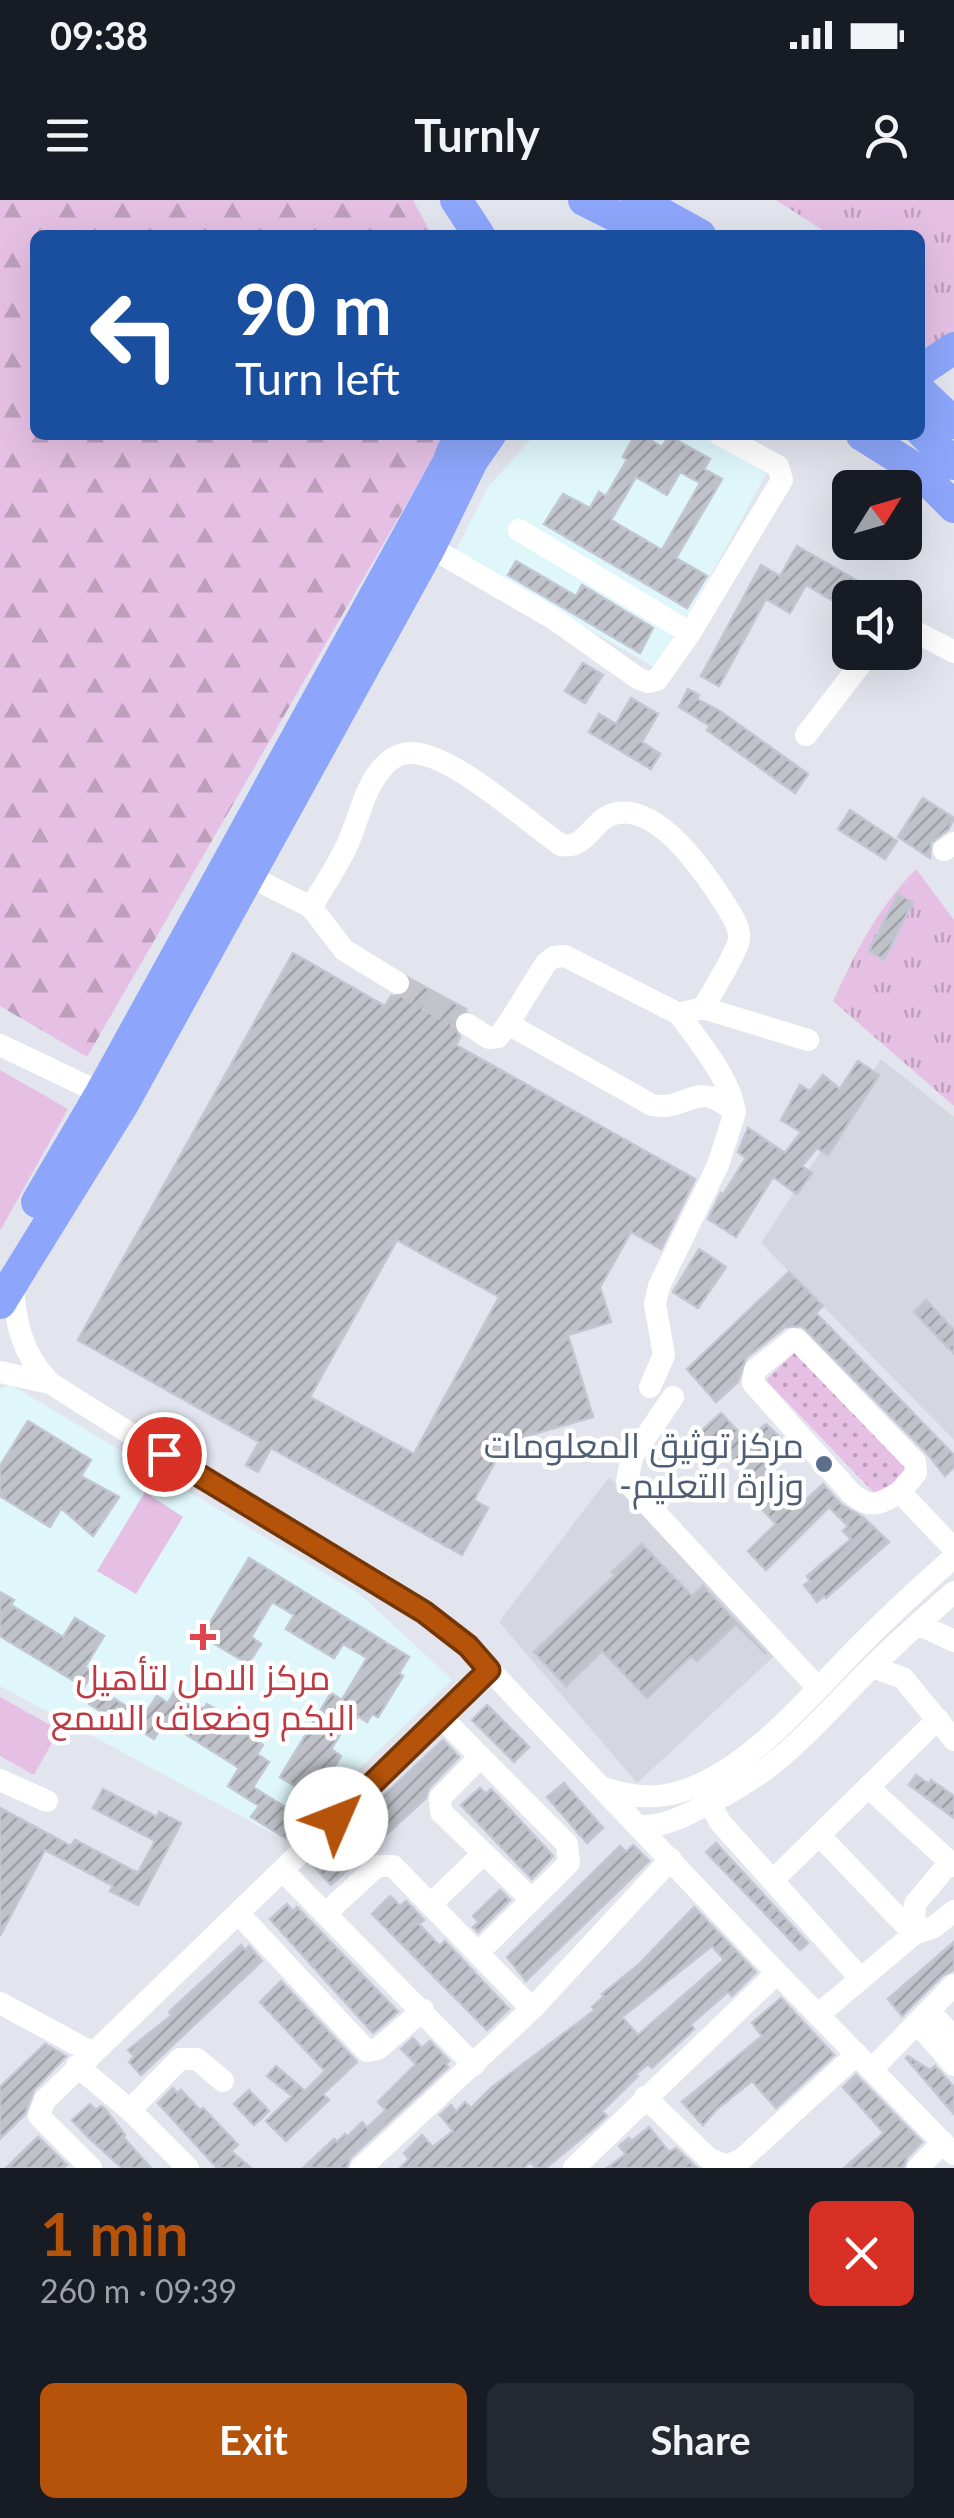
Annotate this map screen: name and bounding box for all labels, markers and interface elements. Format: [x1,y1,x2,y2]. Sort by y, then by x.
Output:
text: 09:38 [50,12,148,58]
icon: menu [40,108,95,163]
text: Turnly [414,108,540,162]
icon: person [859,108,914,163]
text: 90 m [235,266,392,350]
icon: left [70,270,200,400]
text: Turn left [235,351,400,405]
north arrow [832,470,922,560]
map controls [832,470,922,670]
button: sound [832,580,922,670]
pin [122,1412,207,1497]
place label: مركز توثيق المعلومات -وزارة التعليم [484,1423,804,1510]
icon: arrive [137,1427,192,1482]
marker: مركز توثيق المعلومات -وزارة التعليم [813,1453,835,1475]
marker: مركز الامل لتأهيل البكم وضعاف السمع [190,1624,216,1650]
place label: مركز الامل لتأهيل البكم وضعاف السمع [51,1655,355,1742]
position arrow [284,1767,388,1871]
text: 1 min [40,2197,189,2269]
button: close [809,2201,914,2306]
text: 260 m · 09:39 [40,2271,237,2310]
button: Exit [40,2383,467,2498]
button: Share [487,2383,914,2498]

